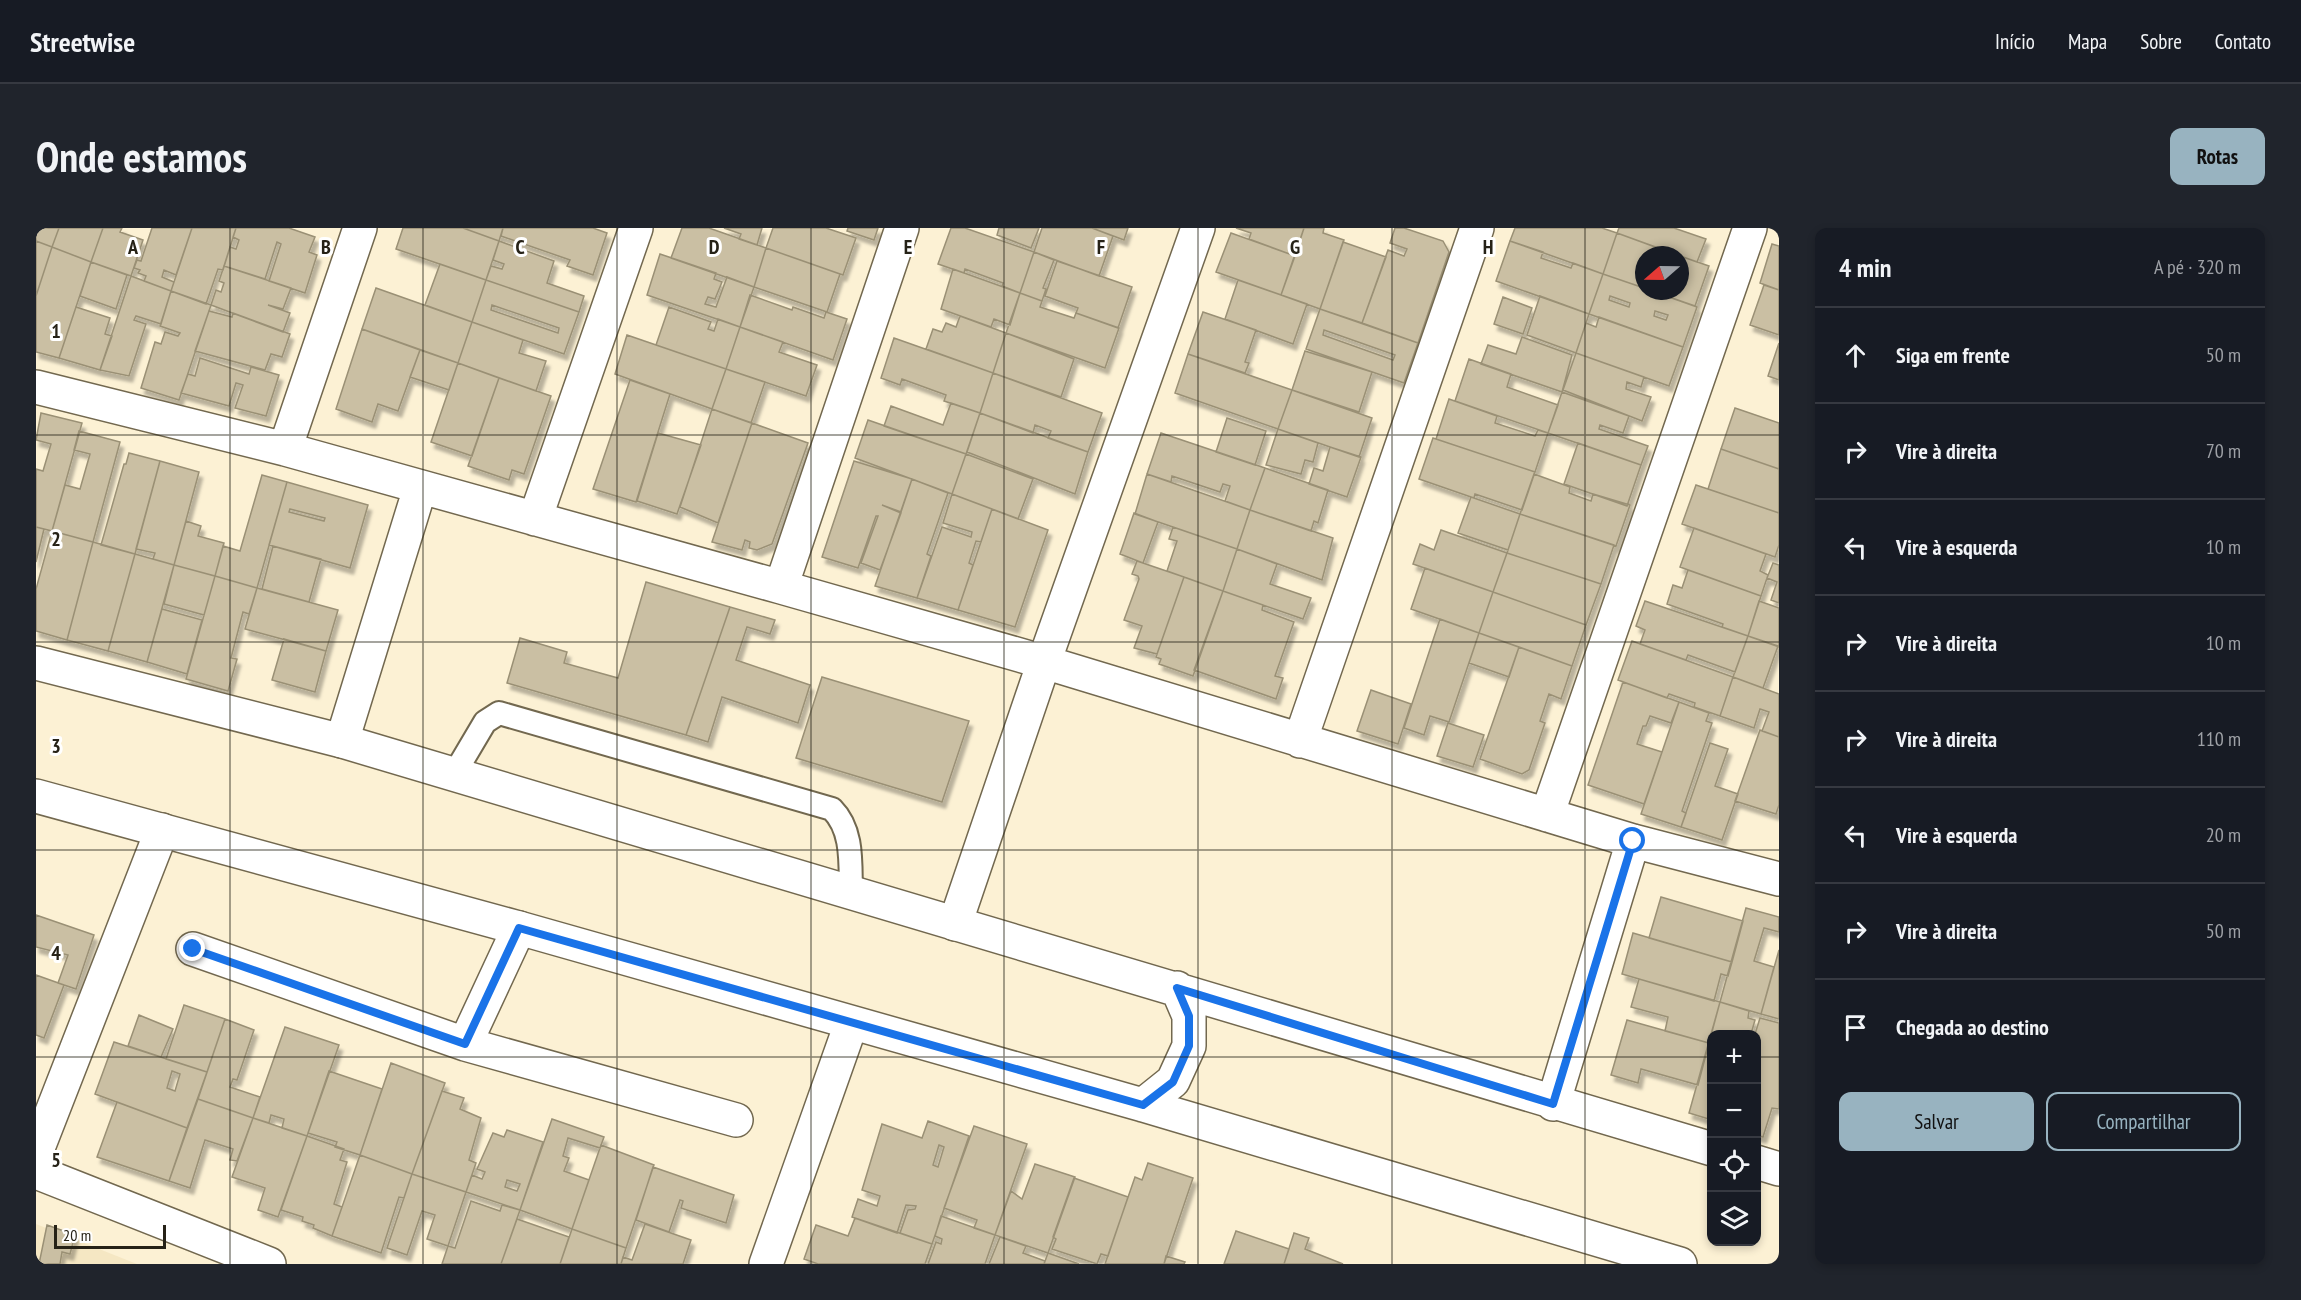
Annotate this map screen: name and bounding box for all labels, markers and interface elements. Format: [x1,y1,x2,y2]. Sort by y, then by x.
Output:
text: Streetwise [30,23,135,60]
text: Início [1995,28,2035,55]
text: Mapa [2068,28,2107,55]
text: Sobre [2140,28,2182,55]
text: Contato [2215,28,2271,55]
button: Rotas [2170,128,2265,185]
text: Onde estamos [36,129,247,184]
text: A [127,234,139,260]
text: B [321,234,331,260]
text: C [515,234,525,260]
text: D [709,234,720,260]
text: E [904,234,912,260]
text: F [1097,234,1105,260]
text: G [1290,234,1300,260]
text: H [1483,234,1493,260]
north arrow [1635,246,1689,300]
text: 4 min [1839,251,1892,284]
text: A pé · 320 m [2154,254,2241,280]
text: 1 [51,318,61,344]
icon: ahead [1839,339,1872,372]
text: Siga em frente [1896,341,2010,369]
text: 50 m [2206,342,2241,368]
icon: right [1839,435,1872,468]
text: Vire à direita [1896,437,1997,465]
text: 70 m [2206,438,2241,464]
text: 2 [51,526,61,552]
icon: left [1839,531,1872,564]
text: Vire à esquerda [1896,533,2017,561]
text: 10 m [2206,534,2241,560]
icon: right [1839,627,1872,660]
text: Vire à direita [1896,629,1997,657]
text: 10 m [2206,630,2241,656]
icon: right [1839,723,1872,756]
text: Vire à direita [1896,725,1997,753]
text: 110 m [2197,726,2241,752]
text: 3 [51,733,61,759]
icon: left [1839,819,1872,852]
text: Vire à esquerda [1896,821,2017,849]
text: 20 m [2206,822,2241,848]
route start [1619,827,1645,853]
icon: right [1839,915,1872,948]
text: Vire à direita [1896,917,1997,945]
text: 50 m [2206,918,2241,944]
route end [179,935,205,961]
text: 4 [51,940,61,966]
icon: arrive [1839,1011,1872,1044]
text: Chegada ao destino [1896,1013,2049,1041]
map controls [1707,1030,1761,1246]
button: + [1707,1030,1761,1084]
button: − [1707,1084,1761,1138]
button: Salvar [1839,1092,2034,1151]
button: Compartilhar [2046,1092,2241,1151]
button: locate [1707,1138,1761,1192]
text: 5 [51,1147,61,1173]
button: layers [1707,1192,1761,1246]
scale bar [54,1222,166,1250]
text: 20 m [63,1225,91,1245]

